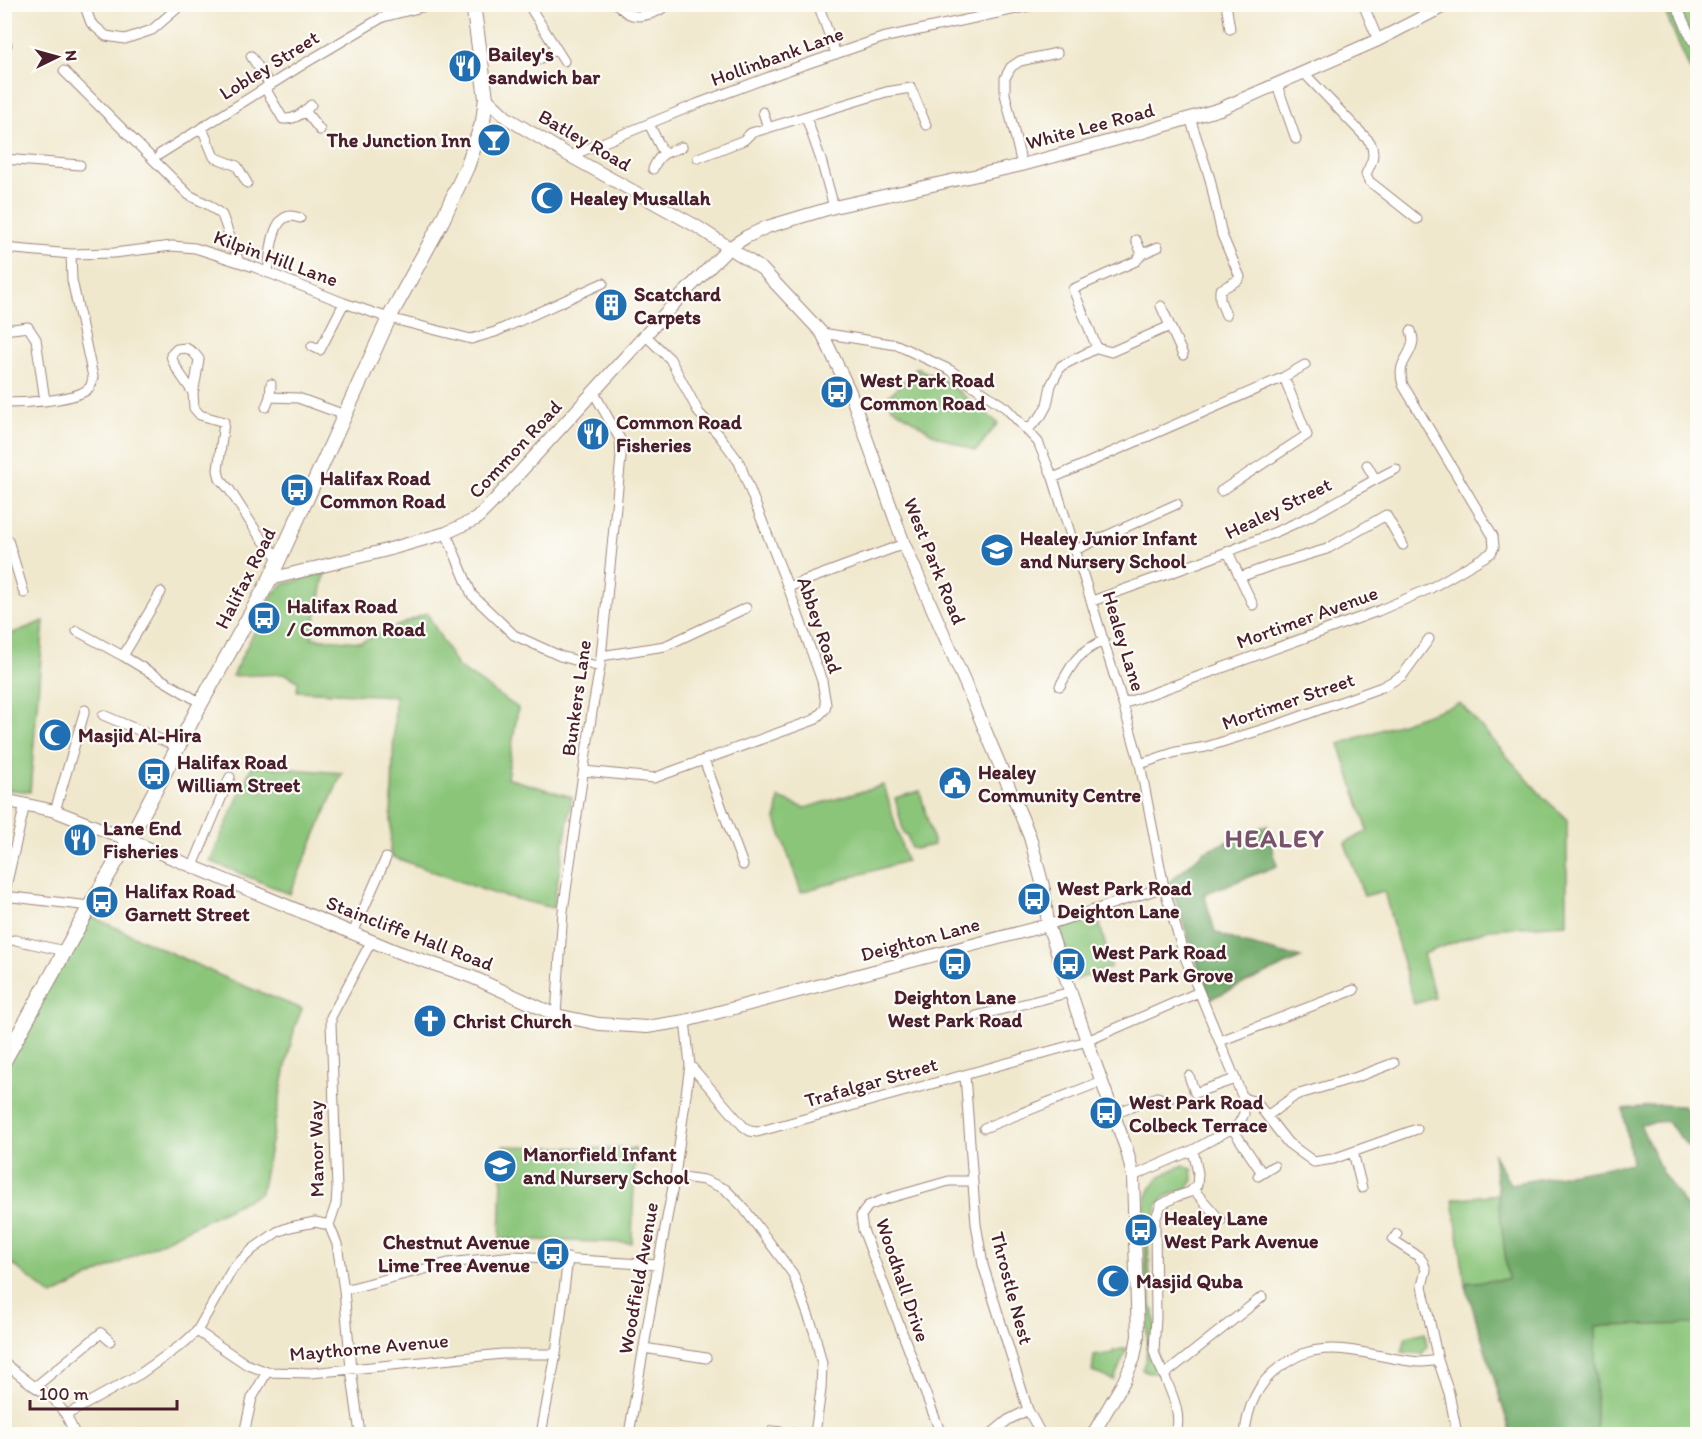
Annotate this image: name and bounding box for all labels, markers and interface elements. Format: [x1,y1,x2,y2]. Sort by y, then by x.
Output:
street label: Hollinbank Lane [707,21,847,91]
street label: Lobley Street [215,25,323,105]
north arrow [27,27,87,87]
place label: Bailey's sandwich bar [488,42,601,89]
restaurant icon: Bailey's sandwich bar [447,48,483,84]
text: N [62,50,81,62]
street label: White Lee Road [1023,97,1157,155]
street label: Batley Road [534,104,636,176]
bar icon: The Junction Inn [476,122,512,158]
place label: The Junction Inn [326,128,472,152]
mosque icon: Healey Musallah [529,180,565,216]
place label: Healey Musallah [570,186,711,211]
street label: Kilpin Hill Lane [211,224,341,292]
place label: Scatchard Carpets [634,282,721,330]
building icon: Scatchard Carpets [593,287,629,323]
place label: West Park Road Common Road [860,368,995,415]
bus stop icon: West Park Road Common Road [819,374,855,410]
street label: Common Road [463,395,567,503]
place label: Common Road Fisheries [616,410,743,457]
restaurant icon: Common Road Fisheries [575,416,611,452]
place label: Halifax Road Common Road [320,466,447,513]
bus stop icon: Halifax Road Common Road [279,472,315,508]
street label: Healey Street [1221,472,1336,544]
street label: West Park Road [899,494,971,628]
street label: Halifax Road [209,523,281,633]
place label: Healey Junior Infant and Nursery School [1020,526,1198,574]
school or university icon: Healey Junior Infant and Nursery School [979,532,1015,568]
street label: Abbey Road [792,573,848,677]
street label: Mortimer Avenue [1233,580,1381,654]
street label: Healey Lane [1097,588,1151,694]
place label: Halifax Road / Common Road [286,594,427,641]
bus stop icon: Halifax Road / Common Road [246,600,282,636]
street label: Bunkers Lane [556,638,596,758]
street label: Mortimer Street [1219,667,1357,735]
mosque icon: Masjid Al-Hira [37,717,73,753]
place label: Masjid Al-Hira [78,723,201,748]
place label: Halifax Road William Street [177,750,301,797]
bus stop icon: Halifax Road William Street [136,756,172,792]
place label: Healey Community Centre [978,760,1142,808]
public building icon: Healey Community Centre [937,765,973,801]
place label: Lane End Fisheries [103,816,182,863]
restaurant icon: Lane End Fisheries [62,822,98,858]
district label: HEALEY [1225,822,1325,854]
place label: West Park Road Deighton Lane [1057,876,1192,924]
place label: Halifax Road Garnett Street [125,879,250,926]
bus stop icon: West Park Road Deighton Lane [1016,881,1052,917]
bus stop icon: Halifax Road Garnett Street [84,884,120,920]
street label: Staincliffe Hall Road [323,890,497,976]
street label: Deighton Lane [858,912,982,966]
place label: West Park Road West Park Grove [1092,940,1234,987]
bus stop icon: Deighton Lane West Park Road [937,946,973,982]
bus stop icon: West Park Road West Park Grove [1051,946,1087,982]
place label: Deighton Lane West Park Road [888,985,1023,1032]
church icon: Christ Church [412,1003,448,1039]
place label: Christ Church [453,1009,573,1033]
street label: Trafalgar Street [802,1051,941,1112]
place label: West Park Road Colbeck Terrace [1129,1090,1268,1137]
bus stop icon: West Park Road Colbeck Terrace [1088,1095,1124,1131]
street label: Manor Way [303,1100,329,1197]
place label: Manorfield Infant and Nursery School [523,1142,690,1190]
school or university icon: Manorfield Infant and Nursery School [482,1148,518,1184]
street label: Woodfield Avenue [613,1200,663,1356]
place label: Healey Lane West Park Avenue [1164,1206,1319,1253]
bus stop icon: Healey Lane West Park Avenue [1123,1212,1159,1248]
street label: Woodhall Drive [871,1215,935,1345]
street label: Throstle Nest [985,1229,1039,1347]
place label: Chestnut Avenue Lime Tree Avenue [378,1230,530,1277]
bus stop icon: Chestnut Avenue Lime Tree Avenue [535,1236,571,1272]
mosque icon: Masjid Quba [1095,1263,1131,1299]
place label: Masjid Quba [1136,1269,1243,1294]
street label: Maythorne Avenue [288,1328,450,1366]
scale bar [30,1373,177,1411]
text: 100 m [39,1383,89,1405]

